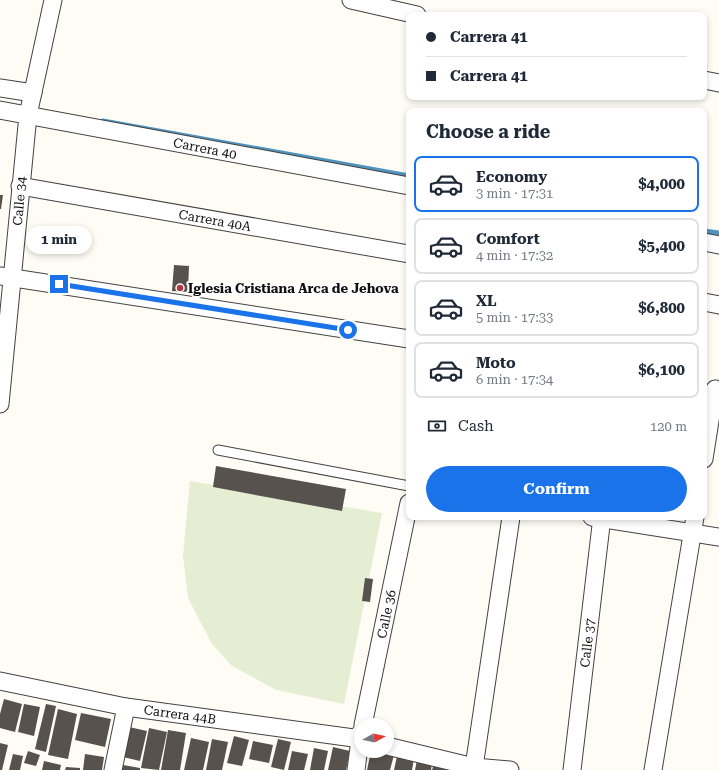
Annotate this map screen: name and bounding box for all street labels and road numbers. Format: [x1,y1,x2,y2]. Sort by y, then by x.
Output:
street label: Carrera 40 [172,135,238,162]
street label: Calle 34 [10,175,29,226]
street label: Carrera 40A [178,207,252,234]
street label: Calle 36 [374,588,399,640]
street label: Calle 37 [577,618,598,668]
street label: Carrera 44B [143,702,217,727]

